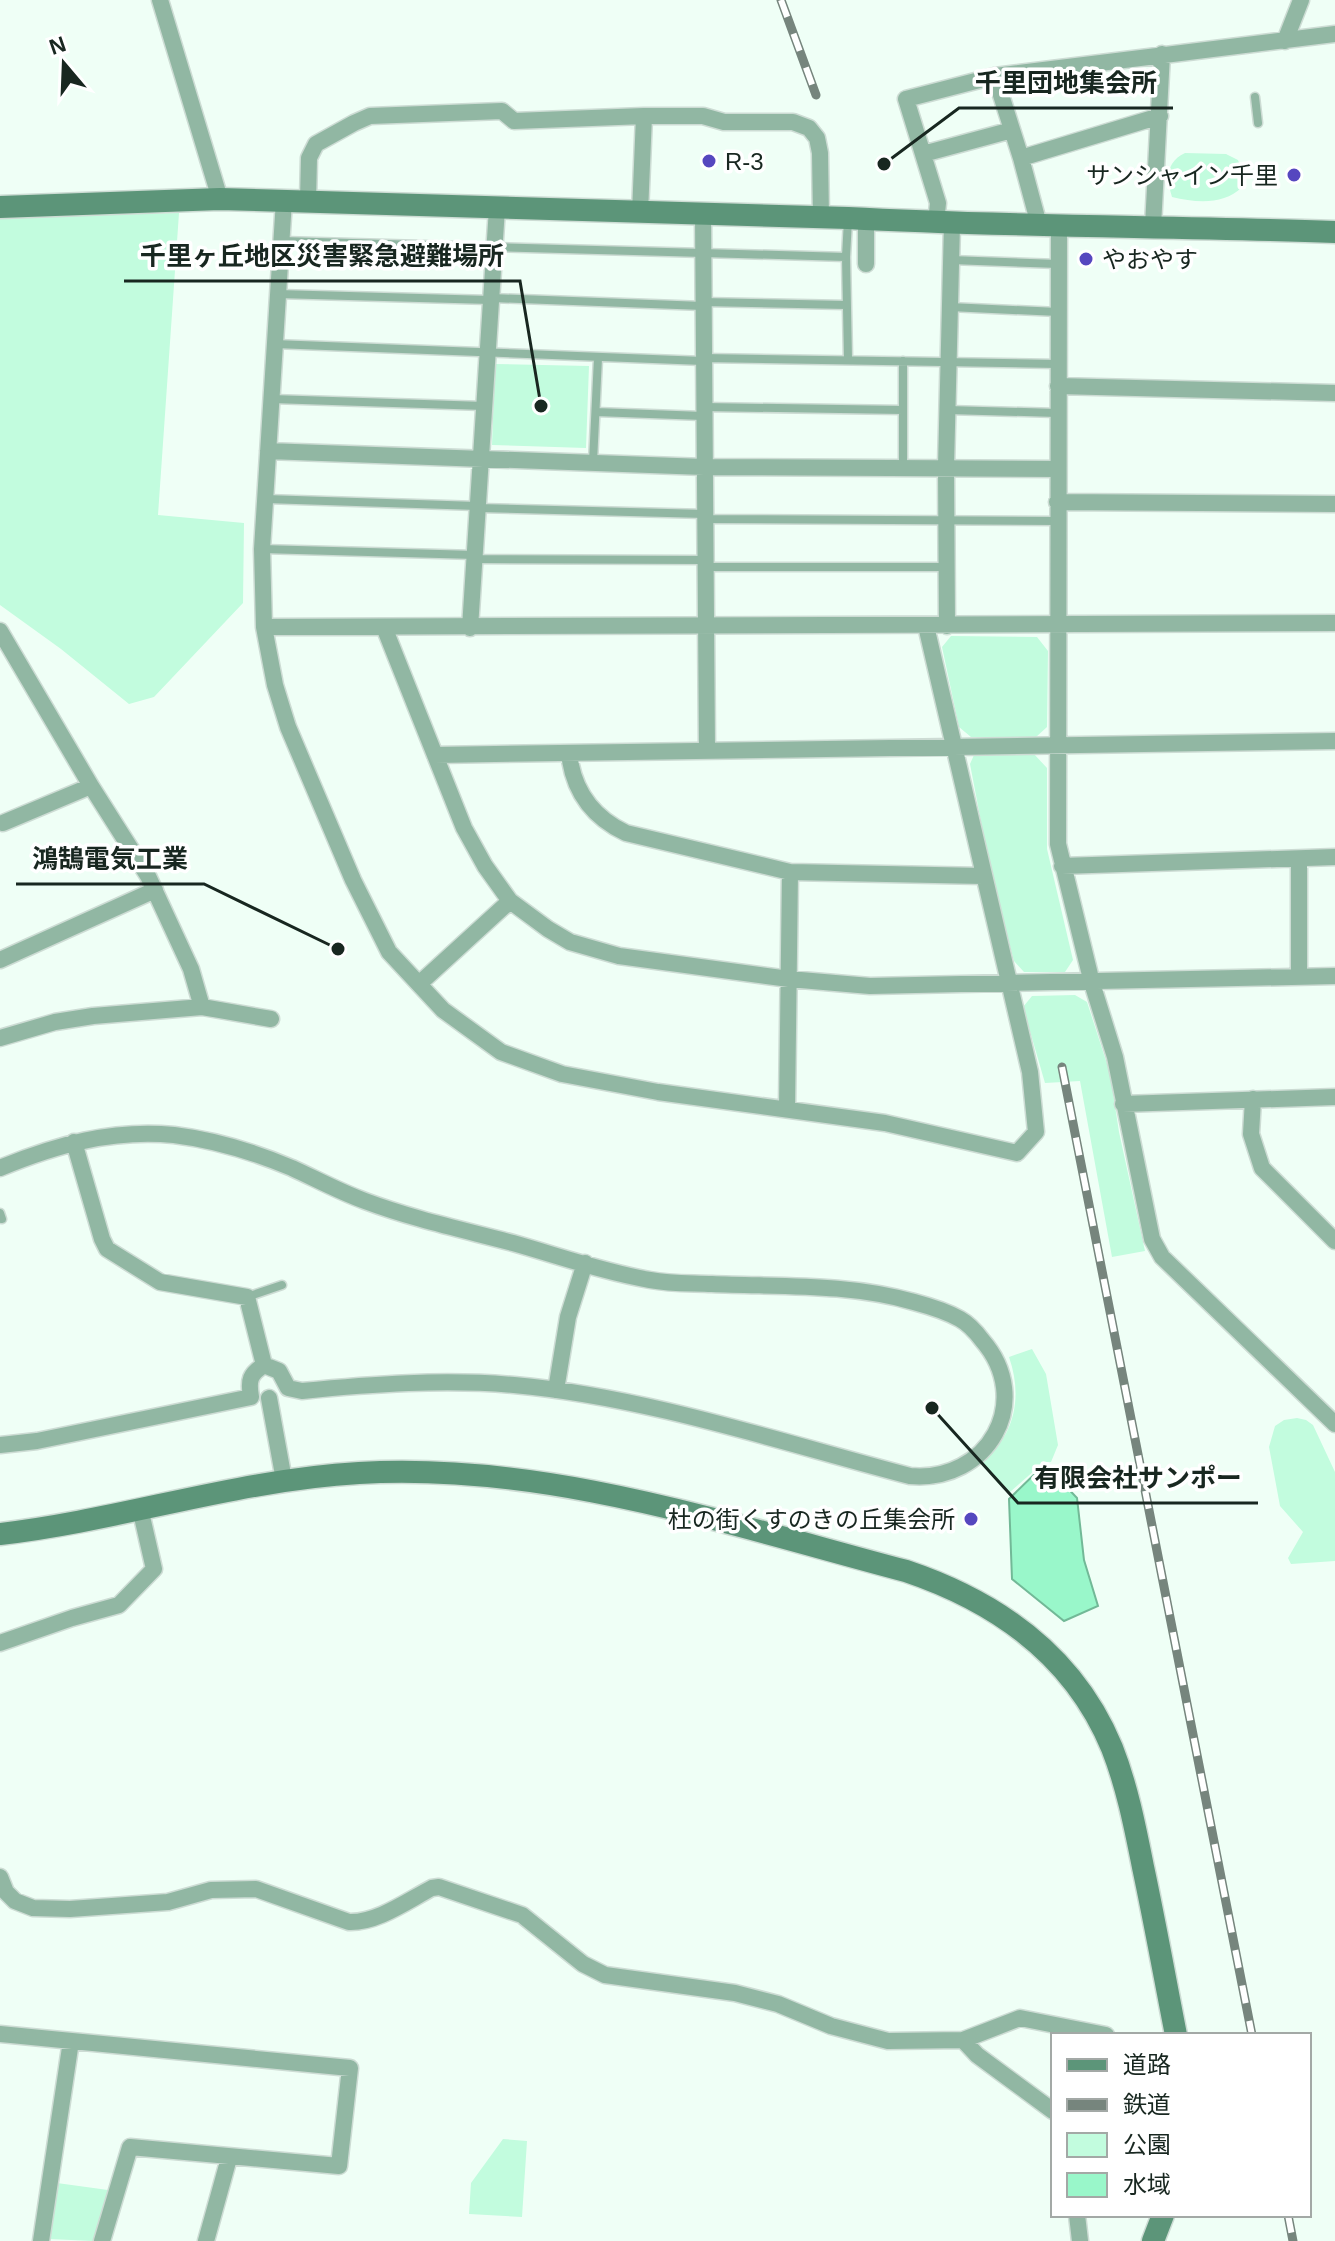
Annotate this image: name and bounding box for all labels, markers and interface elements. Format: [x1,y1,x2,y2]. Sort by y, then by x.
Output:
north arrow [24,24,104,104]
text: N [46,31,69,60]
callout: 千里団地集会所 [959,58,1173,108]
text: 千里団地集会所 [975,68,1157,98]
place label: R-3 [725,148,764,175]
marker: R-3 [700,152,718,170]
place label: サンシャイン千里 [1086,162,1278,189]
marker: サンシャイン千里 [1285,166,1303,184]
callout: 千里ヶ丘地区災害緊急避難場所 [124,231,520,281]
text: 千里ヶ丘地区災害緊急避難場所 [140,241,504,271]
place label: やおやす [1102,246,1198,273]
marker: やおやす [1077,250,1095,268]
callout: 鴻鵠電気工業 [16,834,204,884]
text: 鴻鵠電気工業 [32,844,188,874]
callout: 有限会社サンポー [1018,1453,1258,1503]
text: 有限会社サンポー [1034,1463,1242,1493]
place label: 杜の街くすのきの丘集会所 [668,1506,955,1533]
marker: 杜の街くすのきの丘集会所 [962,1510,980,1528]
legend [1051,2033,1311,2217]
text: 道路 [1123,2051,1171,2078]
text: 鉄道 [1123,2091,1171,2118]
text: 公園 [1123,2131,1171,2158]
text: 水域 [1123,2171,1171,2198]

